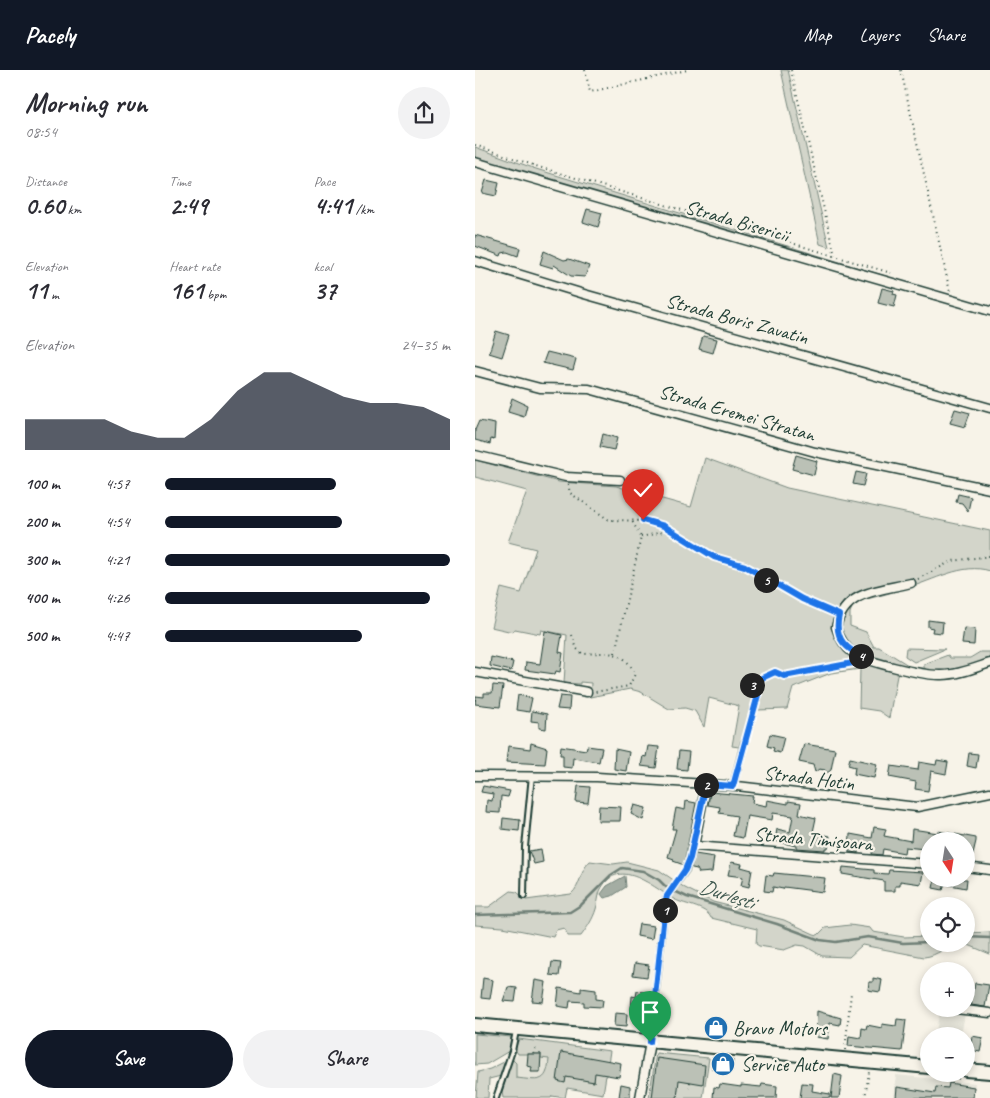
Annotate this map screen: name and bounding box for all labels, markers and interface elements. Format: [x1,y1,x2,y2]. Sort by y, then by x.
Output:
text: Pacely [25,20,75,50]
text: Map [804,24,832,46]
text: Layers [860,24,899,46]
text: Share [927,24,965,46]
text: Morning run [25,85,147,120]
button: share [398,87,450,139]
text: 08:54 [25,122,57,142]
text: Distance [25,173,67,190]
text: Time [169,173,191,190]
text: Pace [314,173,335,190]
text: 0.60 [25,190,64,222]
text: 2:49 [169,190,208,222]
text: 4:41 [314,190,352,222]
street label: Strada Bisericii [682,194,794,248]
text: km [64,201,81,218]
text: /km [352,201,374,218]
text: Elevation [25,258,68,275]
text: Heart rate [169,258,220,275]
text: kcal [314,258,332,275]
text: 11 [25,275,48,307]
text: 161 [169,275,204,307]
text: 37 [314,275,336,307]
text: m [48,286,59,303]
text: bpm [204,286,226,303]
street label: Strada Boris Zavatin [663,288,812,350]
text: Elevation [25,335,74,355]
text: 24–35 m [401,335,450,355]
street label: Strada Eremei Stratan [656,379,819,447]
pin [622,469,664,520]
text: 100 m [25,474,60,494]
text: 4:57 [105,474,130,494]
icon: check [629,476,657,504]
text: 200 m [25,512,60,532]
text: 4:54 [105,512,130,532]
text: 300 m [25,550,60,570]
text: 4:21 [105,550,130,570]
pin: 5 [753,568,779,592]
text: 5 [763,572,770,589]
text: 400 m [25,588,60,608]
text: 4:26 [105,588,130,608]
text: 500 m [25,626,59,646]
text: 4:47 [105,626,130,646]
pin: 4 [849,644,873,668]
text: 4 [858,648,865,665]
pin: 3 [739,672,765,698]
text: 3 [749,677,756,694]
street label: Strada Hotin [762,760,857,796]
pin: 2 [693,772,719,798]
text: 2 [703,777,710,794]
street label: Strada Timișoara [753,821,875,857]
north arrow [920,832,975,888]
map controls [920,832,975,1082]
water label: Durlești [696,873,762,917]
button: locate [920,897,975,952]
pin: 1 [653,898,677,922]
text: 1 [662,902,669,919]
button: + [920,962,975,1017]
pin [629,991,671,1042]
icon: arrive [636,998,664,1026]
shop icon: Bravo Motors [703,1015,729,1041]
place label: Bravo Motors [733,1016,829,1041]
button: − [920,1027,975,1082]
button: Save [25,1030,233,1088]
button: Share [243,1030,450,1088]
shop icon: Service Auto [710,1051,736,1077]
place label: Service Auto [741,1052,826,1077]

